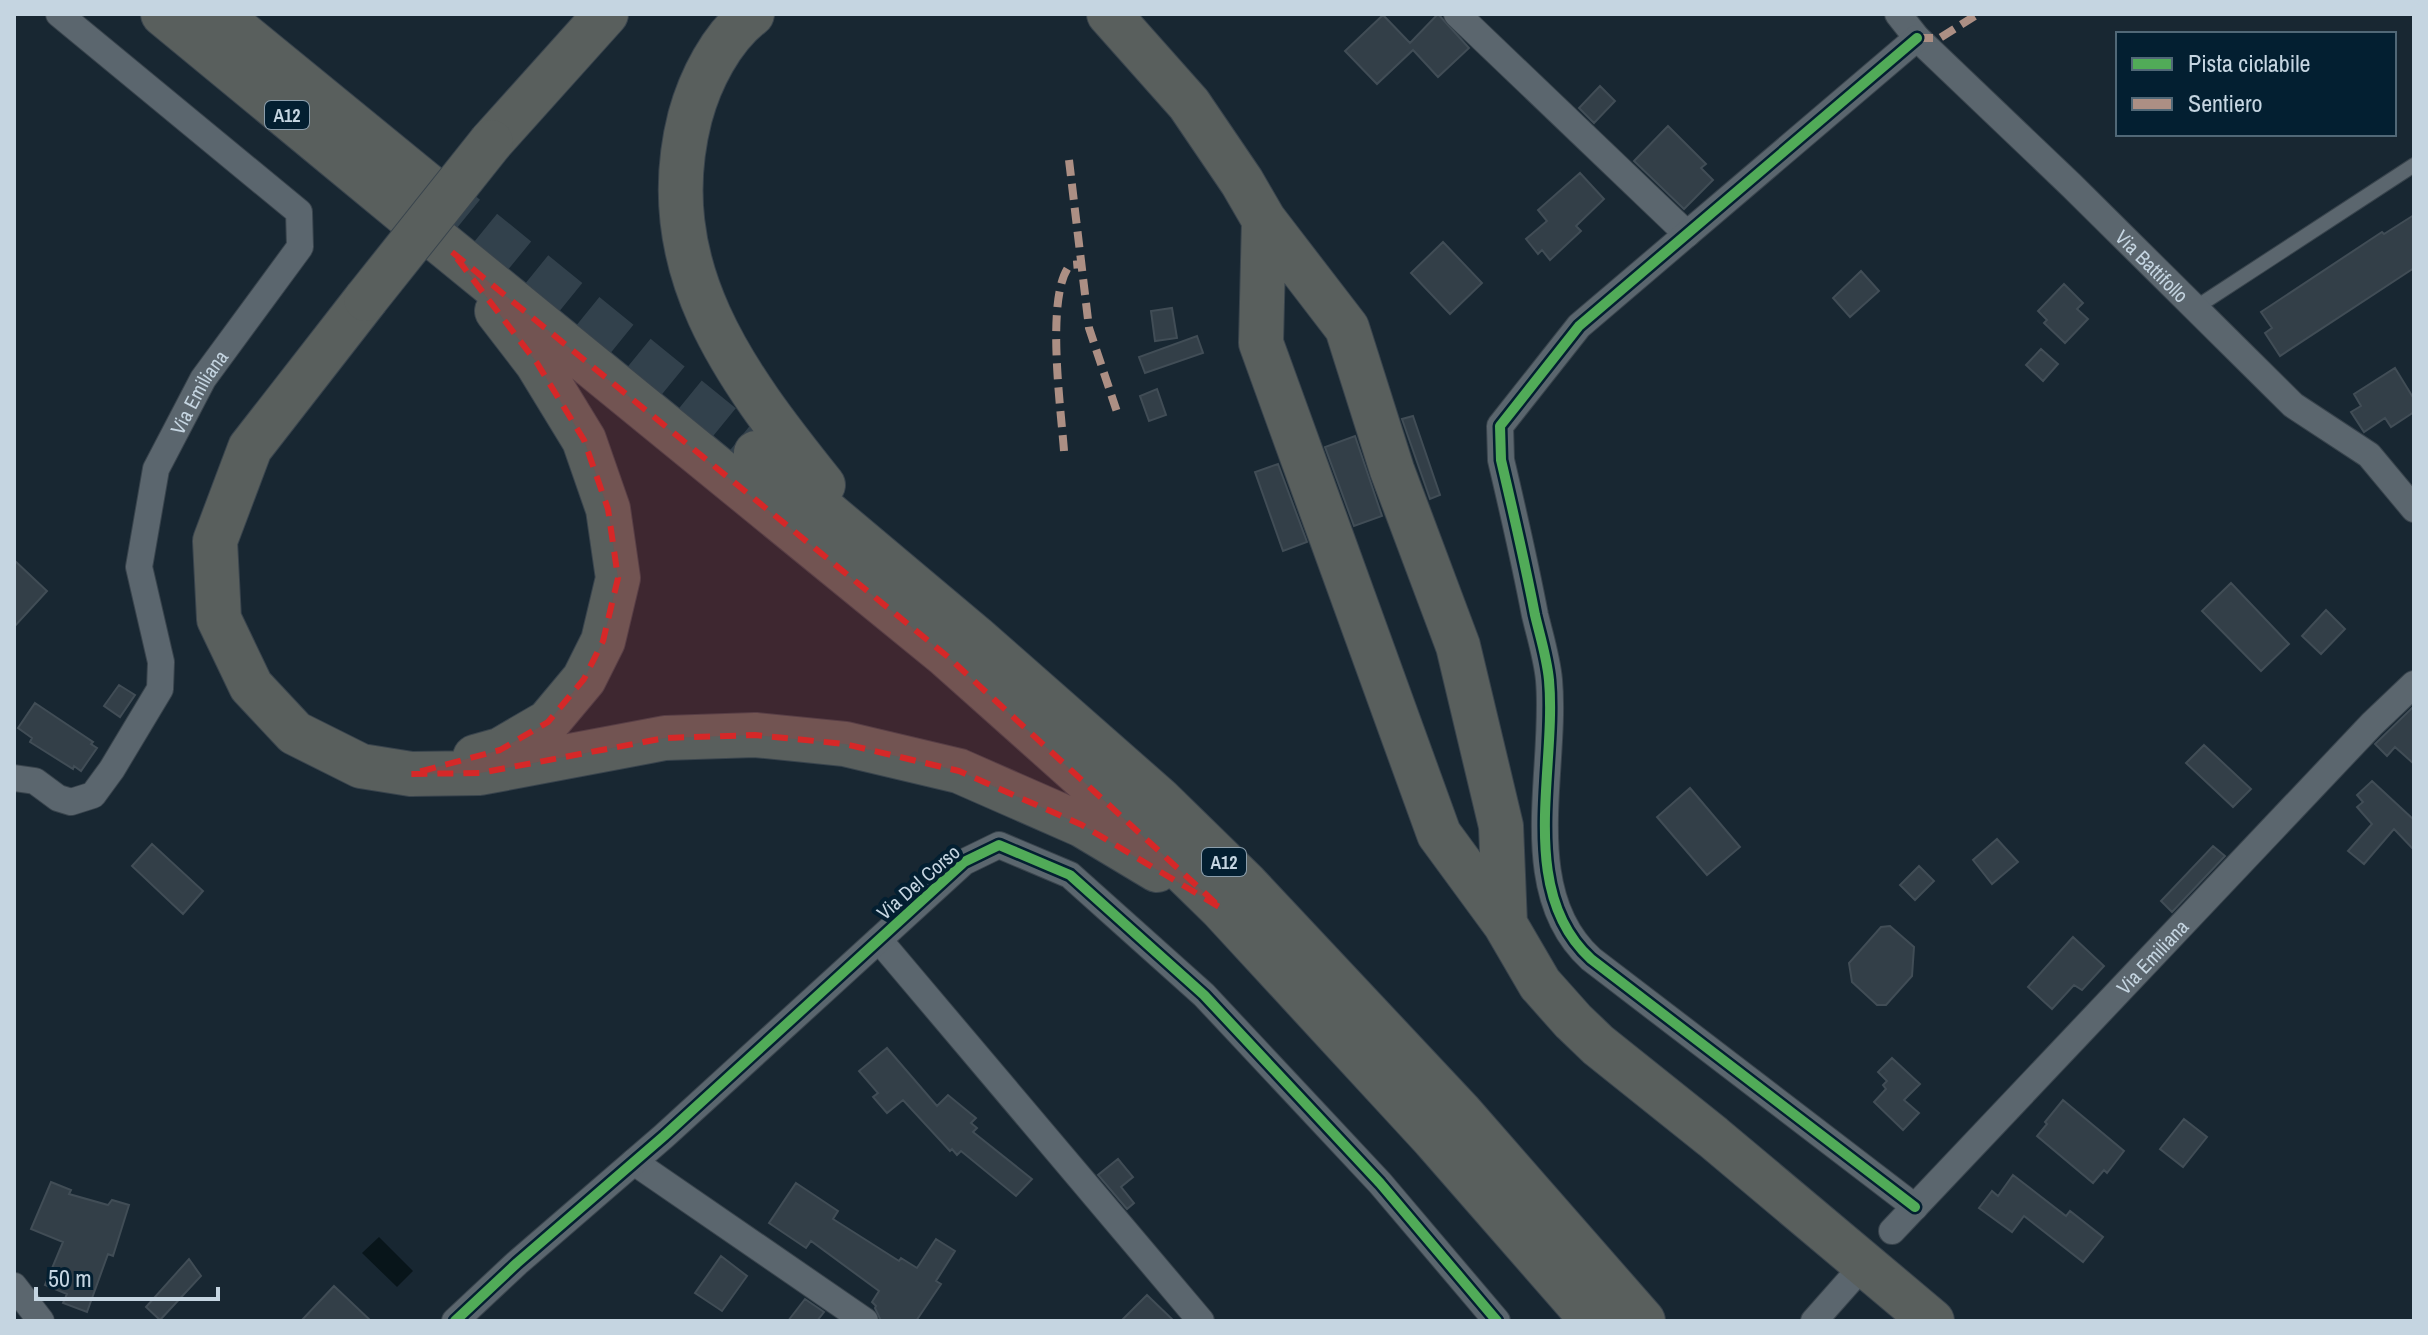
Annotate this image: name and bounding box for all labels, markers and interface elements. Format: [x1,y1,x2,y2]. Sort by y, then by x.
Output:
legend [2116,32,2396,136]
text: Pista ciclabile [2188,47,2311,79]
text: Sentiero [2188,87,2262,119]
road number: A12 [265,101,309,129]
street label: Via Battifollo [2110,223,2195,308]
street label: Via Emiliana [163,344,234,439]
street label: Via Del Corso [871,838,965,926]
road number: A12 [1202,848,1246,876]
street label: Via Emiliana [2110,913,2194,1000]
scale bar [36,1251,218,1301]
text: 50 m [48,1262,92,1294]

